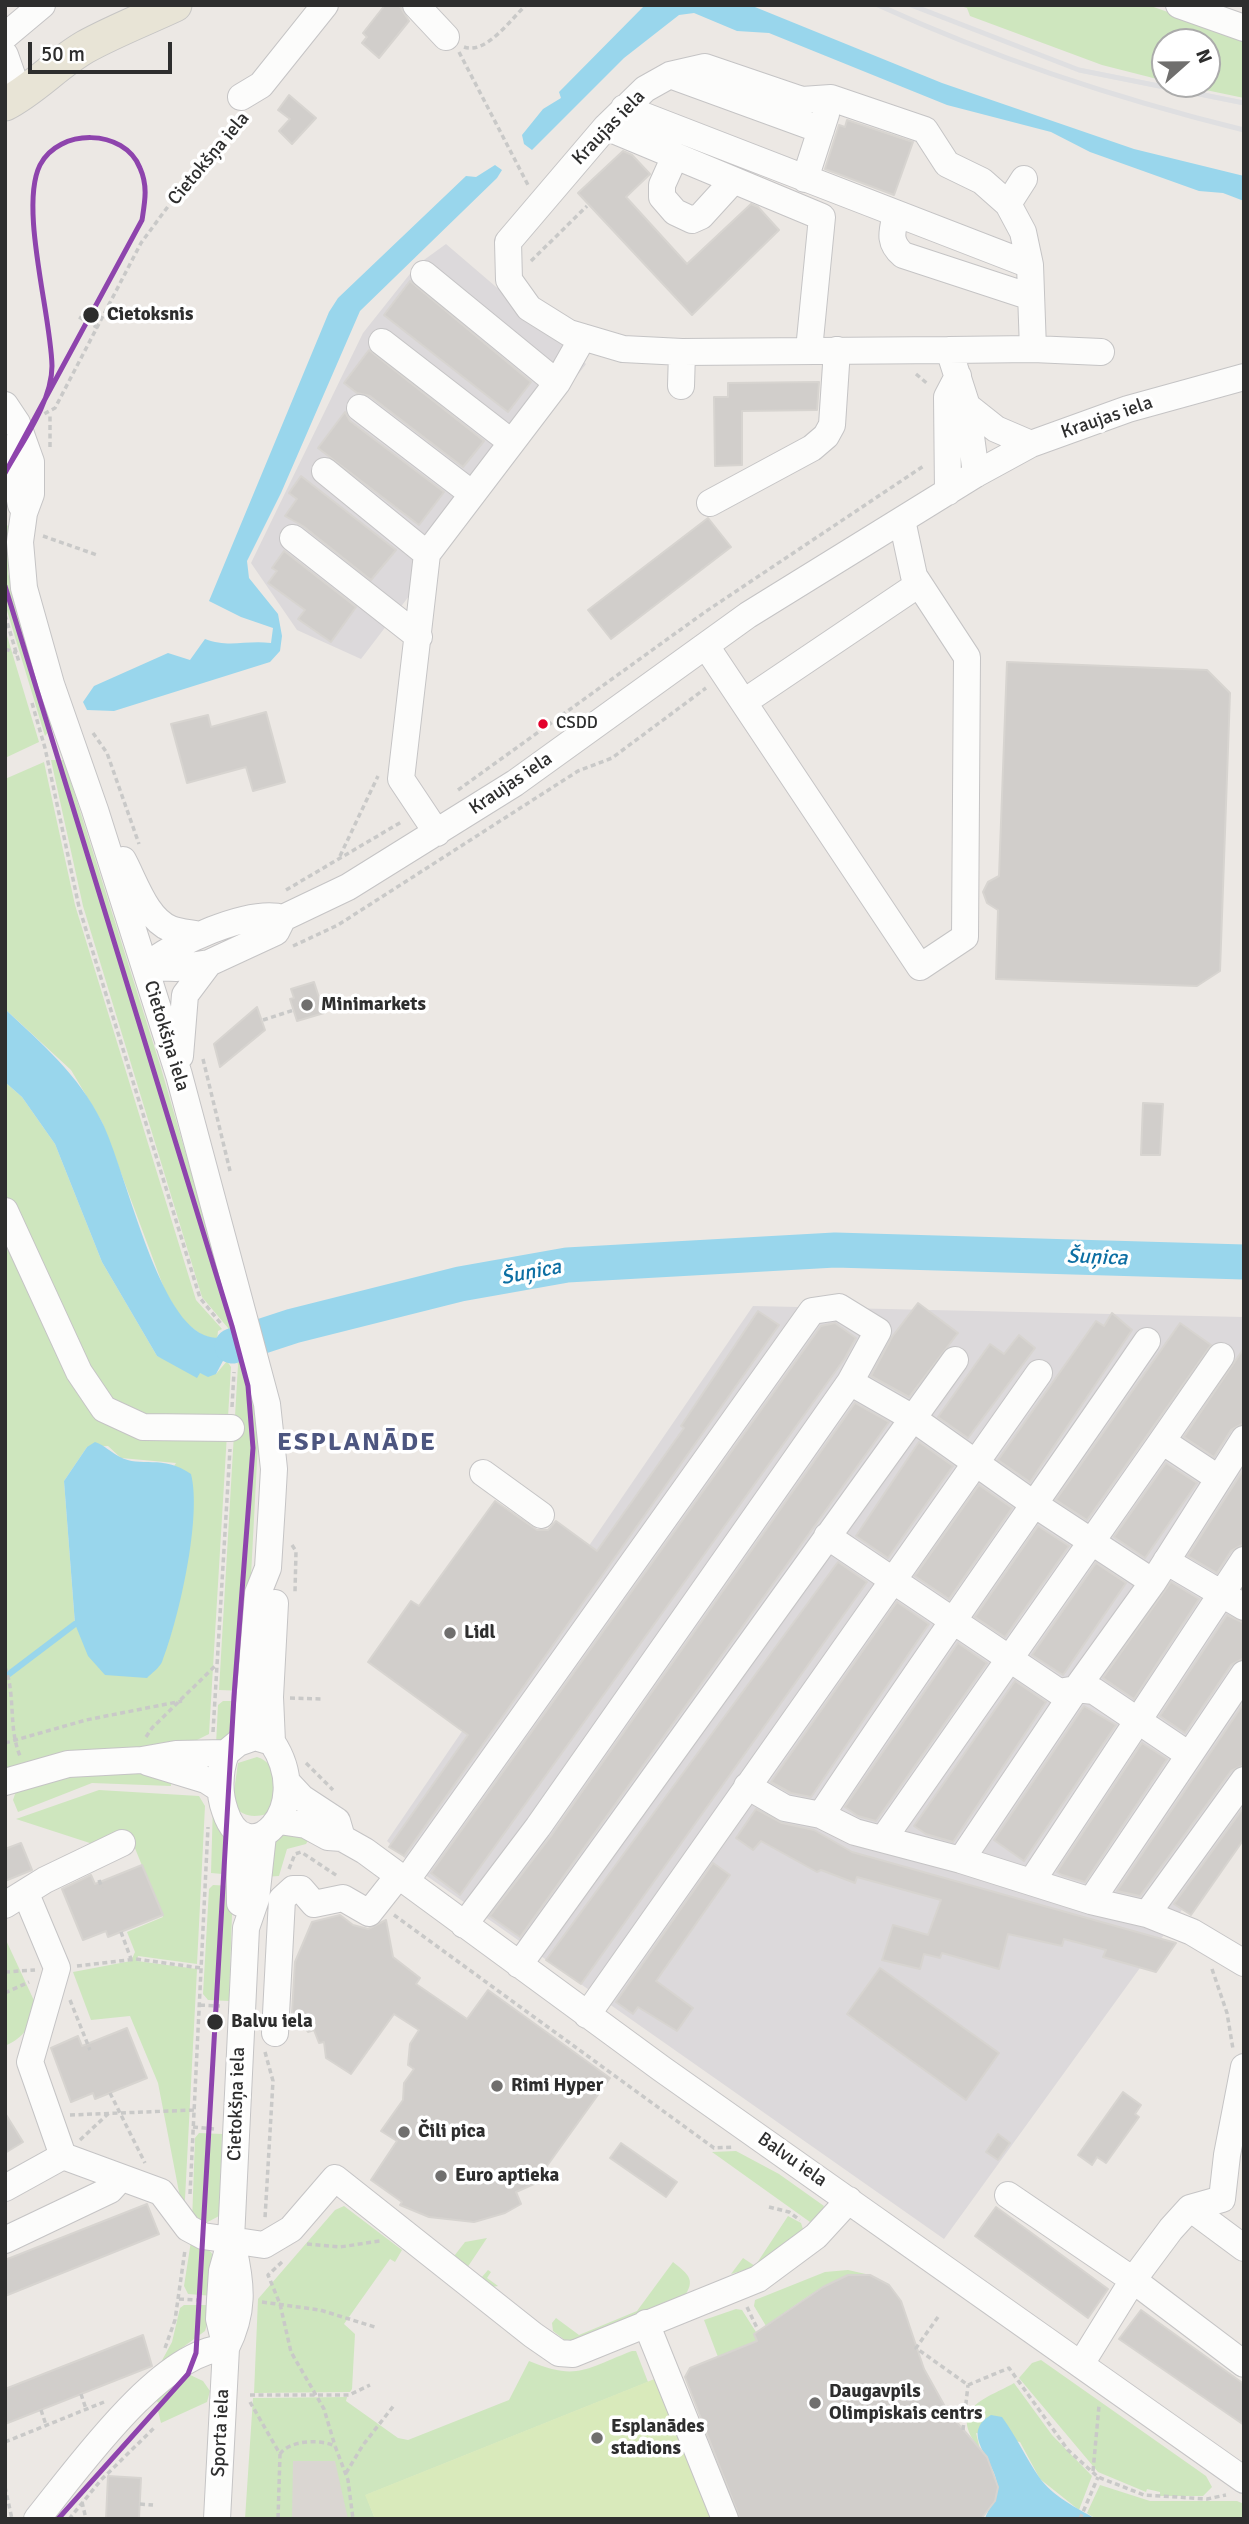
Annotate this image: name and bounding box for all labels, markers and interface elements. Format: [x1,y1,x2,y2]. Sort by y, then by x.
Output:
scale bar [32,28,175,72]
north arrow [1151,28,1221,98]
text: 50 m [41,41,85,67]
text: N [1190,46,1217,67]
street label: Kraujas iela [568,86,650,170]
street label: Cietokšņa iela [163,108,255,210]
place label: Cietoksnis [107,304,193,326]
marker: Cietoksnis [81,305,101,325]
street label: Kraujas iela [1058,392,1156,444]
place label: CSDD [556,714,598,734]
marker: CSDD [536,717,550,731]
street label: Kraujas iela [465,748,557,820]
street label: Cietokšņa iela [138,978,194,1094]
place label: Minimarkets [321,994,426,1016]
marker: Minimarkets [299,997,315,1013]
water label: Šuņica [1066,1244,1128,1272]
water label: Šuņica [499,1255,563,1291]
district label: ESPLANĀDE [278,1427,436,1459]
place label: Lidl [464,1622,496,1644]
marker: Lidl [442,1625,458,1641]
place label: Balvu iela [231,2011,313,2033]
marker: Balvu iela [205,2012,225,2032]
street label: Cietokšņa iela [224,2046,250,2162]
place label: Rimi Hyper [511,2075,603,2097]
marker: Rimi Hyper [489,2078,505,2094]
place label: Čili pica [418,2121,485,2143]
marker: Čili pica [396,2124,412,2140]
street label: Balvu iela [753,2128,831,2192]
place label: Euro aptieka [455,2165,559,2187]
marker: Euro aptieka [433,2168,449,2184]
place label: Daugavpils Olimpiskais centrs [829,2381,983,2425]
street label: Sporta iela [207,2388,235,2478]
marker: Daugavpils Olimpiskais centrs [807,2395,823,2411]
place label: Esplanādes stadions [611,2416,704,2460]
marker: Esplanādes stadions [589,2430,605,2446]

